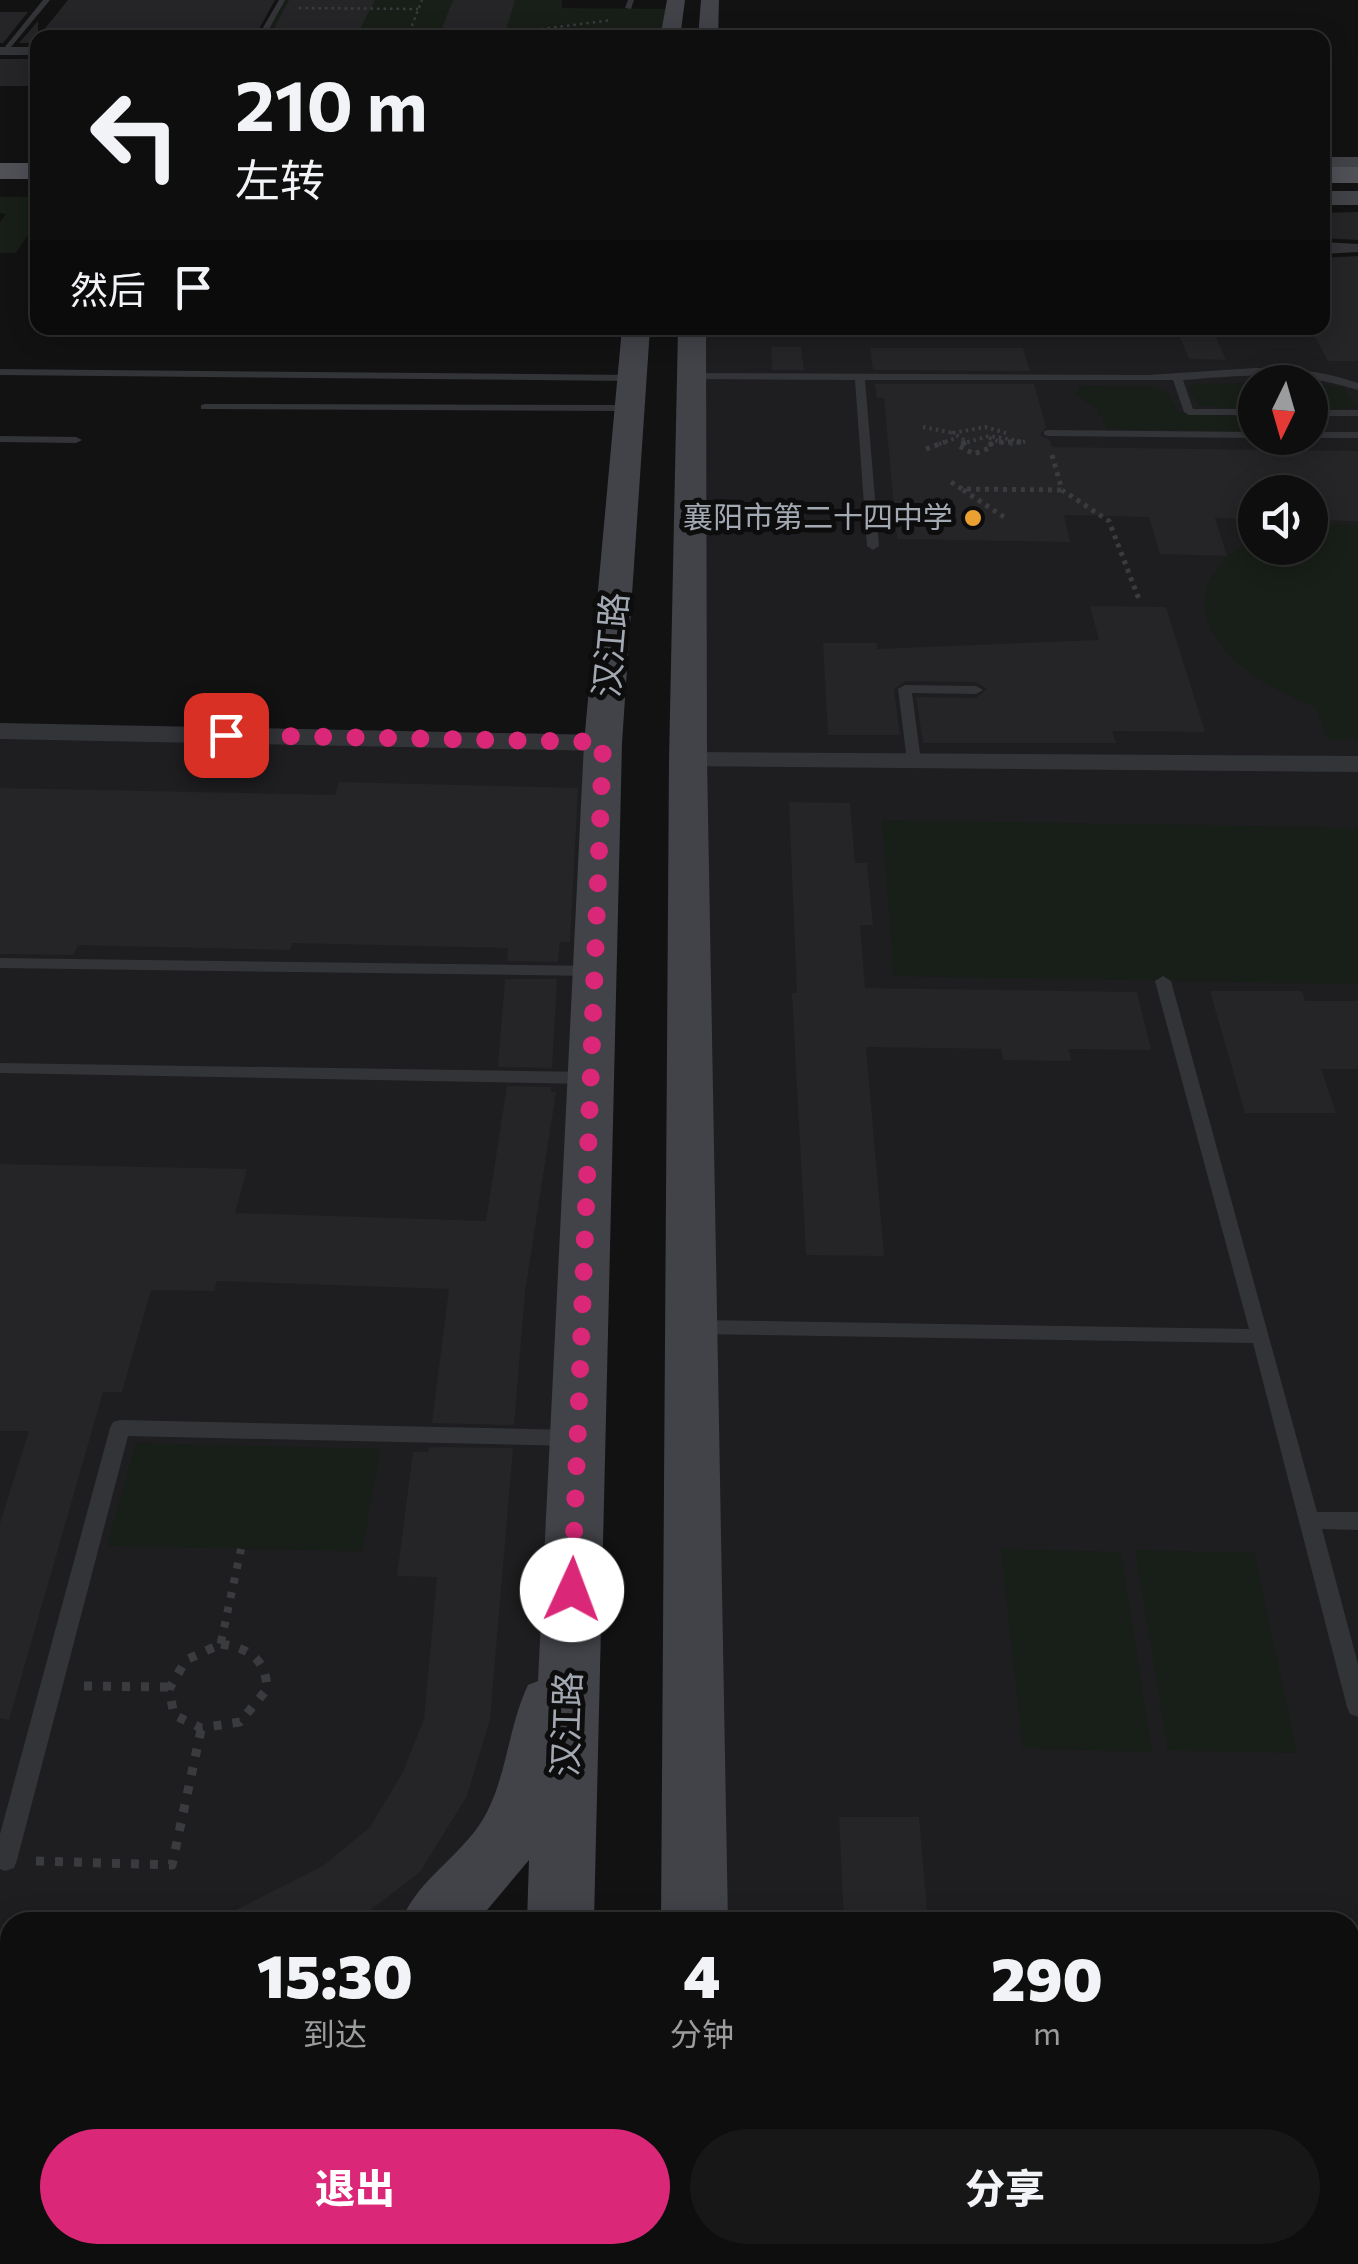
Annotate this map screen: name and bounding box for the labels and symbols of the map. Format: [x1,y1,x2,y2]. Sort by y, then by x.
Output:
north arrow [1238,365,1328,455]
place label: 襄阳市第二十四中学 [683,497,953,534]
marker: 襄阳市第二十四中学 [962,507,984,529]
street label: 汉江路 [583,591,635,699]
pin [184,693,269,778]
position arrow [520,1538,624,1642]
street label: 汉江路 [541,1671,588,1777]

